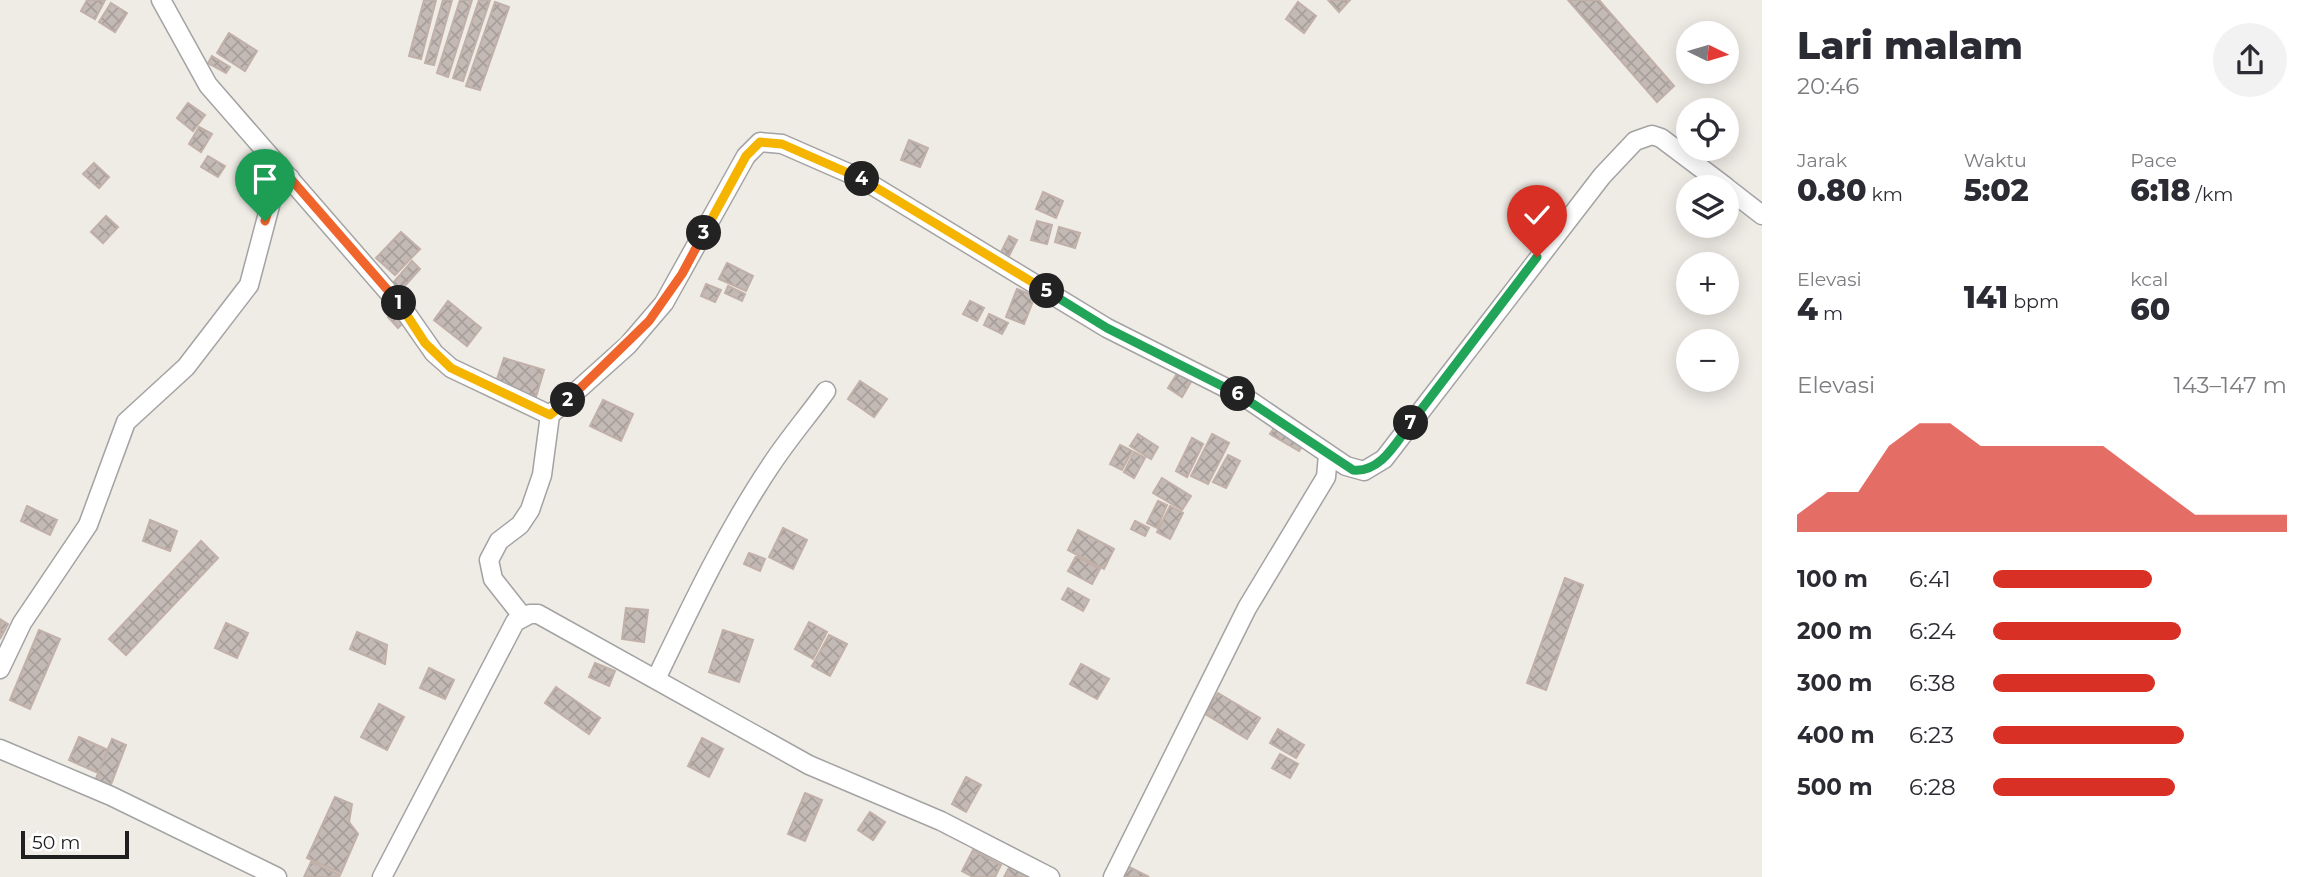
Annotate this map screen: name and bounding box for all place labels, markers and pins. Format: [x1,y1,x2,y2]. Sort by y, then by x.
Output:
pin [235,149,295,221]
pin: 4 [844,162,880,196]
pin [1507,185,1567,257]
pin: 3 [686,216,722,250]
pin: 5 [1030,274,1064,308]
pin: 1 [382,286,416,320]
pin: 6 [1220,376,1256,412]
pin: 2 [550,382,586,418]
pin: 7 [1394,406,1428,440]

